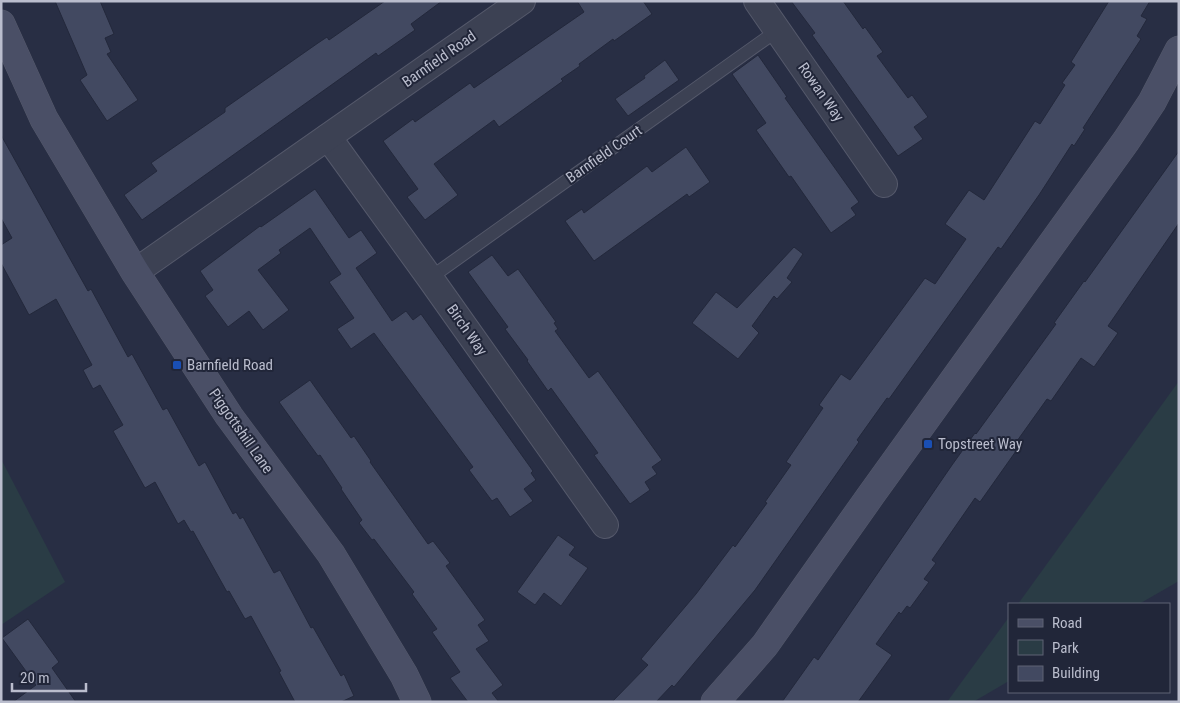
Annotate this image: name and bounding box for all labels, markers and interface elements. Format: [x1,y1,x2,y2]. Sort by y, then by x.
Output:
street label: Barnfield Road [399,27,479,91]
street label: Rowan Way [794,59,848,125]
street label: Barnfield Court [563,121,645,187]
street label: Birch Way [443,301,491,359]
place label: Barnfield Road [187,356,273,374]
marker: Barnfield Road [171,359,183,371]
street label: Piggottshill Lane [205,385,277,477]
place label: Topstreet Way [938,435,1022,453]
marker: Topstreet Way [922,438,934,450]
legend [1008,603,1170,693]
text: Road [1052,614,1082,632]
text: Park [1052,639,1079,657]
scale bar [12,660,86,692]
text: Building [1052,664,1100,682]
text: 20 m [20,669,50,687]

